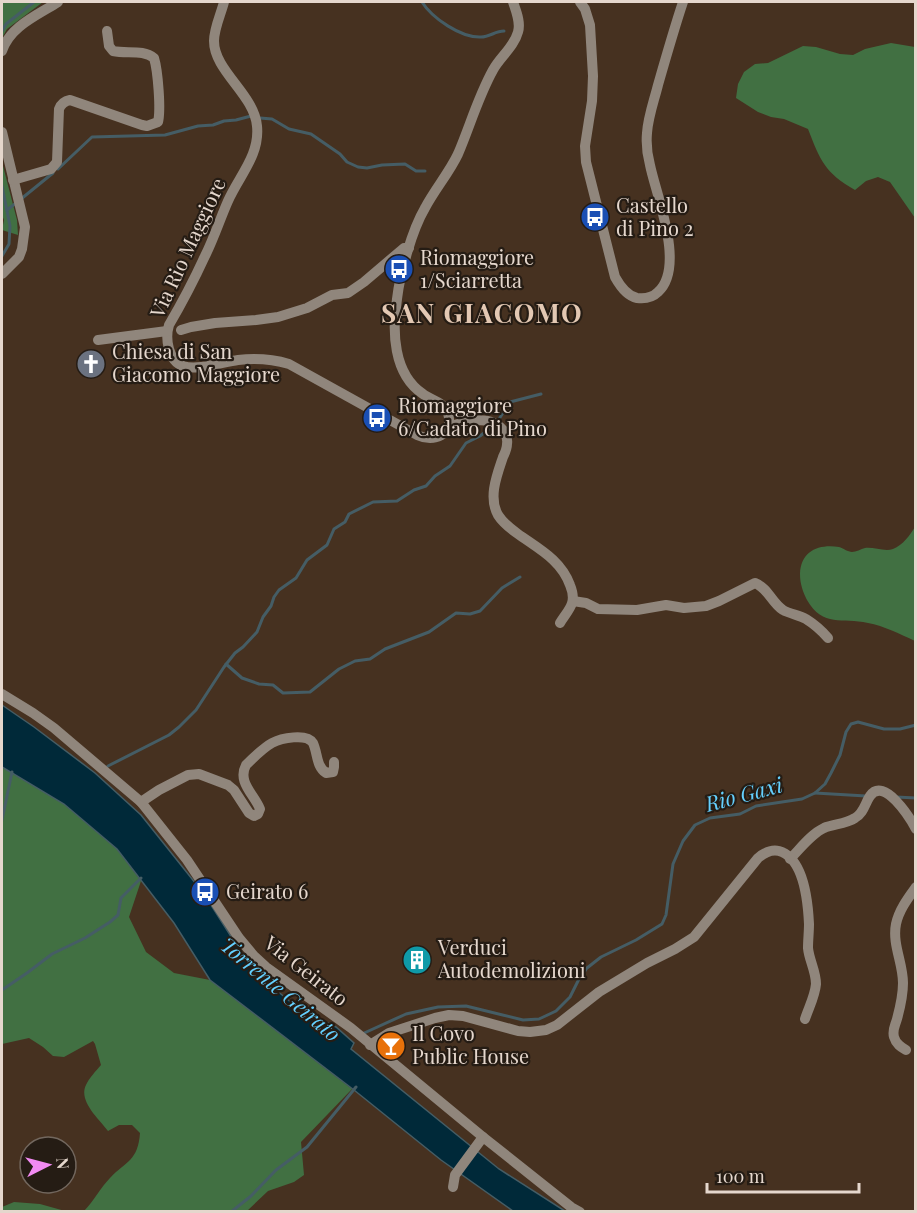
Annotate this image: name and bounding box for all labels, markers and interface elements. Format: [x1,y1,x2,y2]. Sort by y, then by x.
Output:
street label: Via Rio Maggiore [142,173,231,322]
place label: Castello di Pino 2 [616,191,693,241]
bus stop icon: Castello di Pino 2 [579,201,611,233]
place label: Riomaggiore 1/Sciarretta [420,243,534,293]
bus stop icon: Riomaggiore 1/Sciarretta [383,253,415,285]
district label: SAN GIACOMO [381,295,583,330]
place label: Chiesa di San Giacomo Maggiore [112,337,280,387]
church icon: Chiesa di San Giacomo Maggiore [75,348,107,380]
place label: Riomaggiore 6/Cadato di Pino [398,391,547,441]
bus stop icon: Riomaggiore 6/Cadato di Pino [361,402,393,434]
water label: Rio Gaxi [701,769,786,817]
bus stop icon: Geirato 6 [189,876,221,908]
place label: Geirato 6 [226,877,308,904]
street label: Via Geirato [259,928,354,1011]
water label: Torrente Geirato [215,930,347,1047]
place label: Verduci Autodemolizioni [437,933,586,983]
building icon: Verduci Autodemolizioni [401,944,433,976]
place label: Il Covo Public House [412,1019,529,1069]
bar icon: Il Covo Public House [375,1030,407,1062]
north arrow [18,1135,78,1195]
scale bar [707,1156,858,1194]
text: N [52,1157,75,1171]
text: 100 m [716,1164,765,1188]

